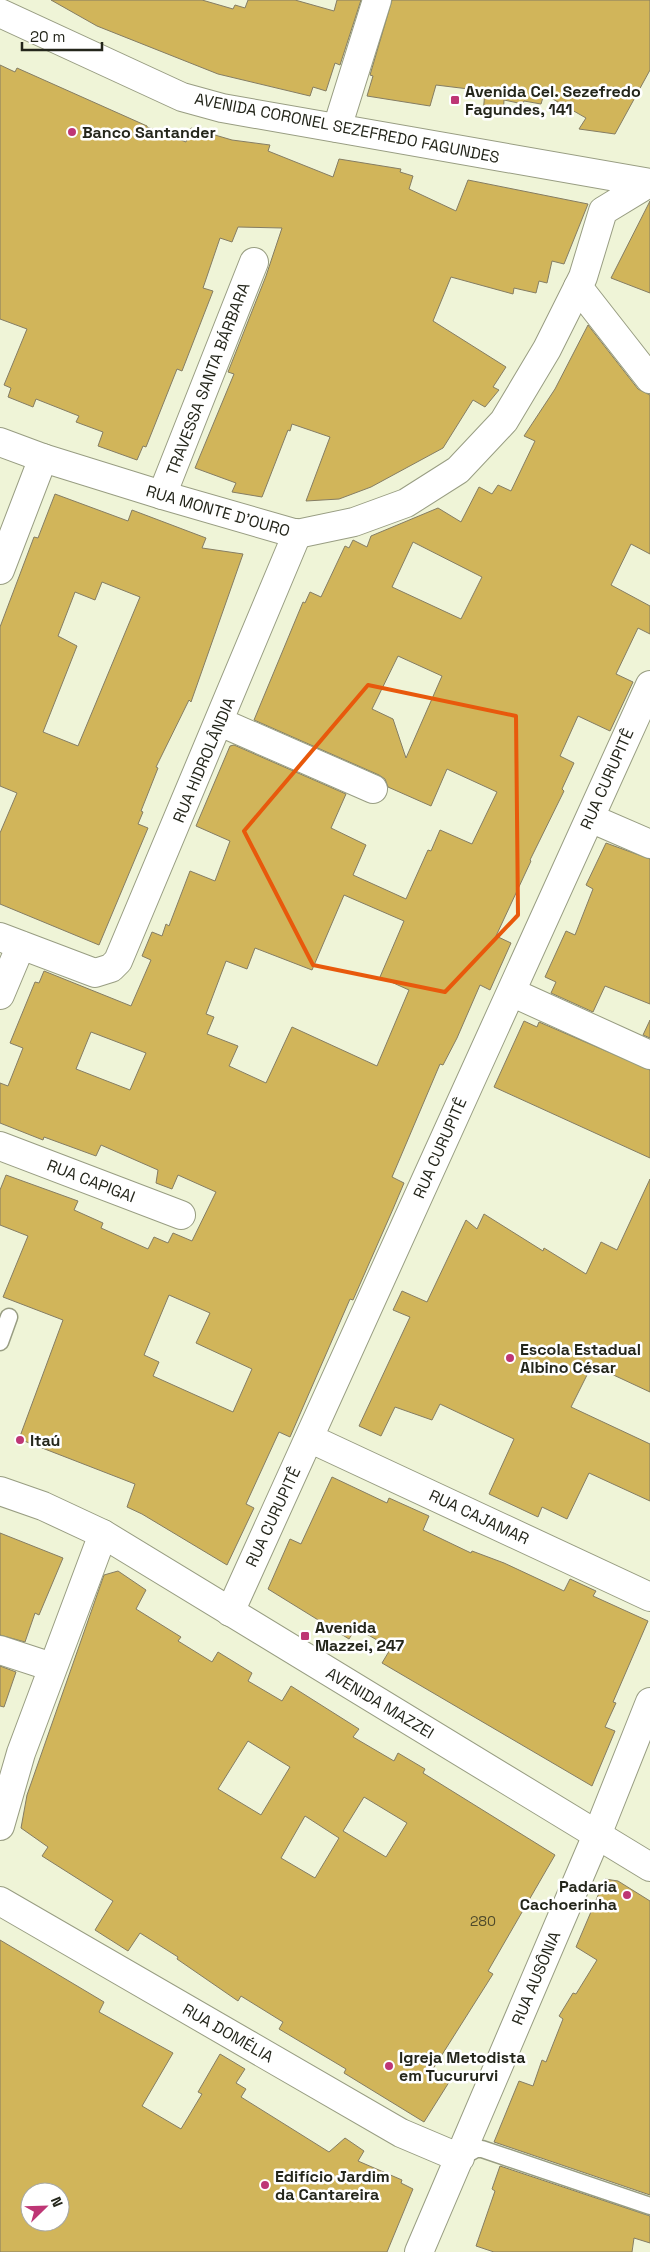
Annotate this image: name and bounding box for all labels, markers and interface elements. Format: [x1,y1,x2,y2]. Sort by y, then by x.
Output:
scale bar [22,20,102,52]
text: 20 m [30,27,65,46]
place label: Avenida Cel. Sezefredo Fagundes, 141 [465,81,641,120]
street label: AVENIDA CORONEL SEZEFREDO FAGUNDES [193,88,501,168]
marker: Avenida Cel. Sezefredo Fagundes, 141 [449,94,461,106]
place label: Banco Santander [82,122,216,143]
marker: Banco Santander [66,126,78,138]
street label: TRAVESSA SANTA BÁRBARA [161,279,255,479]
street label: RUA MONTE D'OURO [144,480,292,542]
street label: RUA HIDROLÂNDIA [168,694,240,826]
street label: RUA CURUPITÊ [575,725,639,833]
street label: RUA CURUPITÊ [408,1094,472,1202]
street label: RUA CAPIGAI [44,1155,138,1207]
place label: Escola Estadual Albino César [520,1339,641,1378]
marker: Escola Estadual Albino César [504,1352,516,1364]
place label: Itaú [30,1430,60,1451]
marker: Itaú [14,1434,26,1446]
street label: RUA CURUPITÊ [241,1464,305,1570]
street label: RUA CAJAMAR [426,1485,532,1549]
place label: Avenida Mazzei, 247 [315,1617,404,1656]
marker: Avenida Mazzei, 247 [299,1630,311,1642]
street label: AVENIDA MAZZEI [322,1662,438,1744]
place label: Padaria Cachoerinha [520,1876,617,1915]
marker: Padaria Cachoerinha [621,1889,633,1901]
house number: 280 [470,1912,496,1930]
street label: RUA AUSÔNIA [507,1928,565,2028]
street label: RUA DOMÉLIA [179,1999,277,2067]
place label: Igreja Metodista em Tucururvi [399,2047,525,2086]
marker: Igreja Metodista em Tucururvi [383,2060,395,2072]
place label: Edifício Jardim da Cantareira [275,2166,390,2205]
marker: Edifício Jardim da Cantareira [259,2179,271,2191]
north arrow [20,2182,70,2232]
text: N [47,2194,67,2210]

